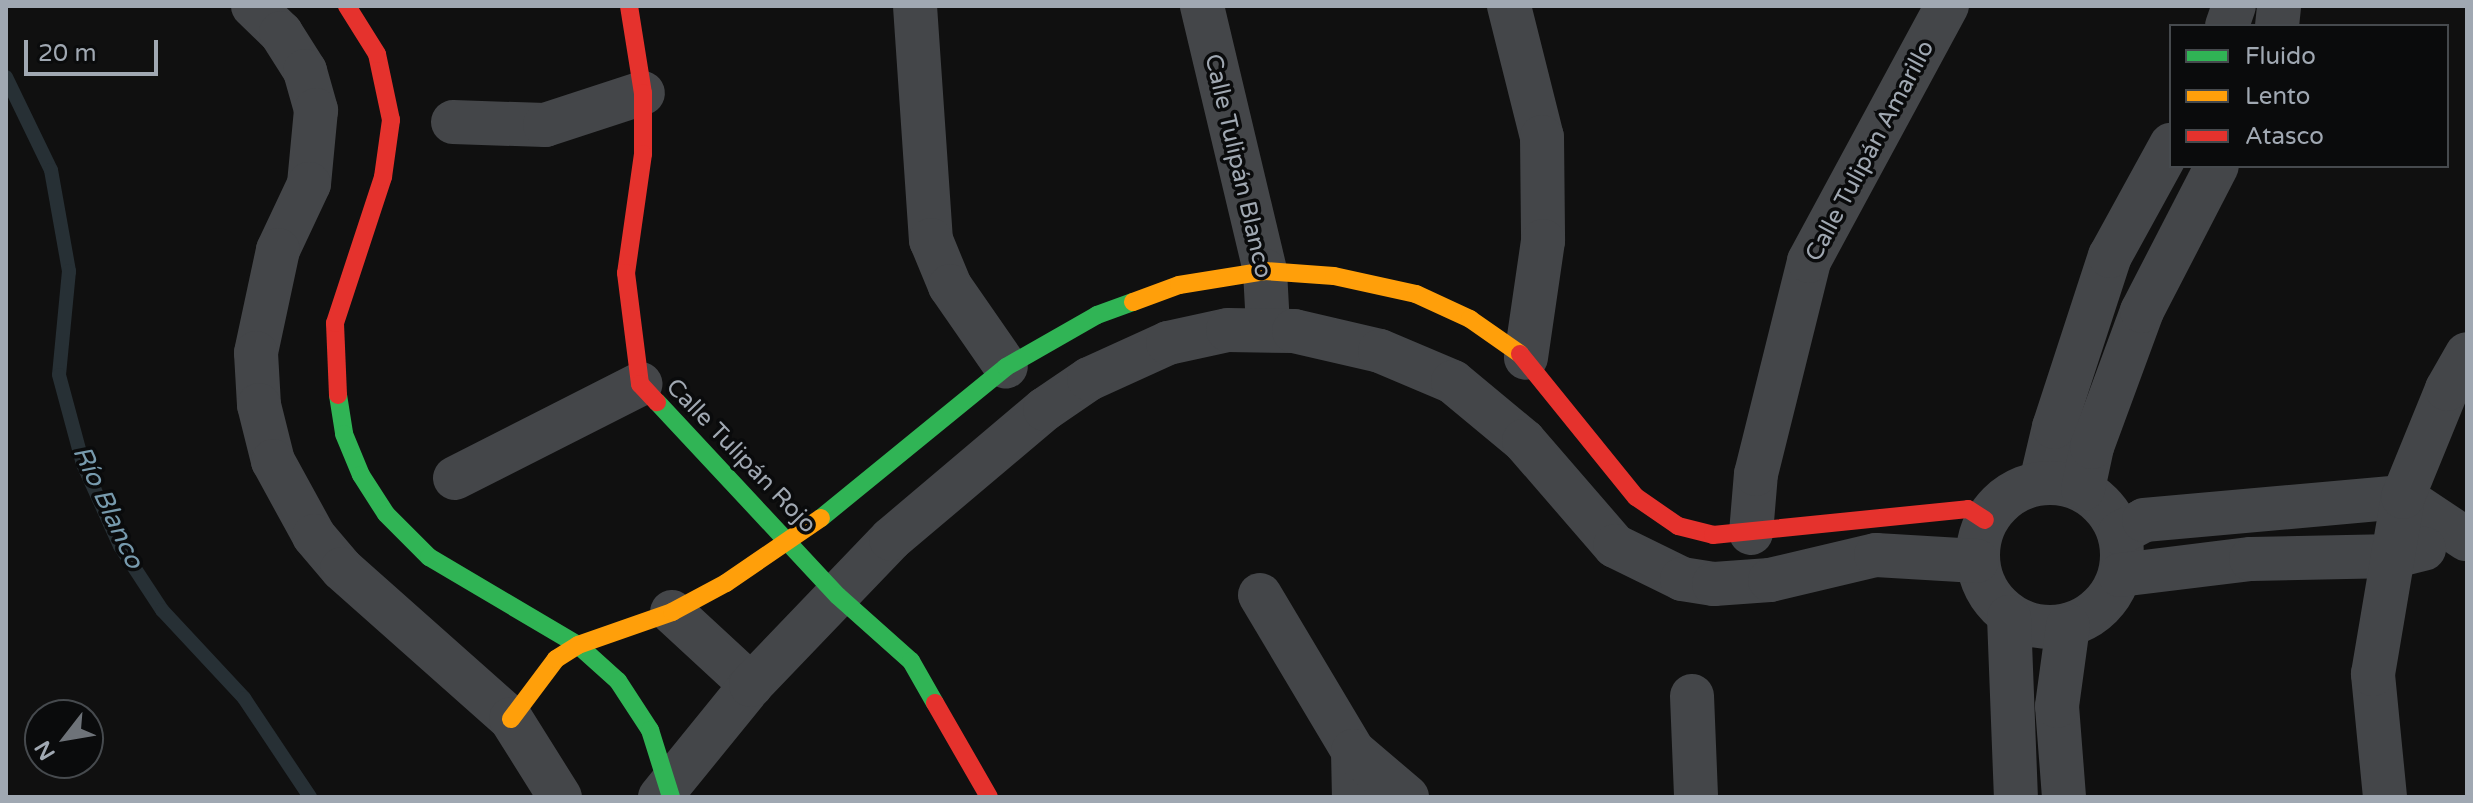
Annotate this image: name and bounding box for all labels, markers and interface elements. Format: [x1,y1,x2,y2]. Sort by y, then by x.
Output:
scale bar [28,24,162,74]
legend [2169,24,2449,168]
street label: Calle Tulipán Amarillo [1800,36,1940,266]
text: 20 m [38,39,96,68]
text: Fluido [2245,42,2316,71]
street label: Calle Tulipán Blanco [1198,51,1278,281]
text: Lento [2245,82,2310,111]
text: Atasco [2245,122,2324,151]
street label: Calle Tulipán Rojo [660,373,822,539]
water label: Río Blanco [66,441,150,573]
north arrow [24,699,104,779]
text: N [29,736,61,765]

